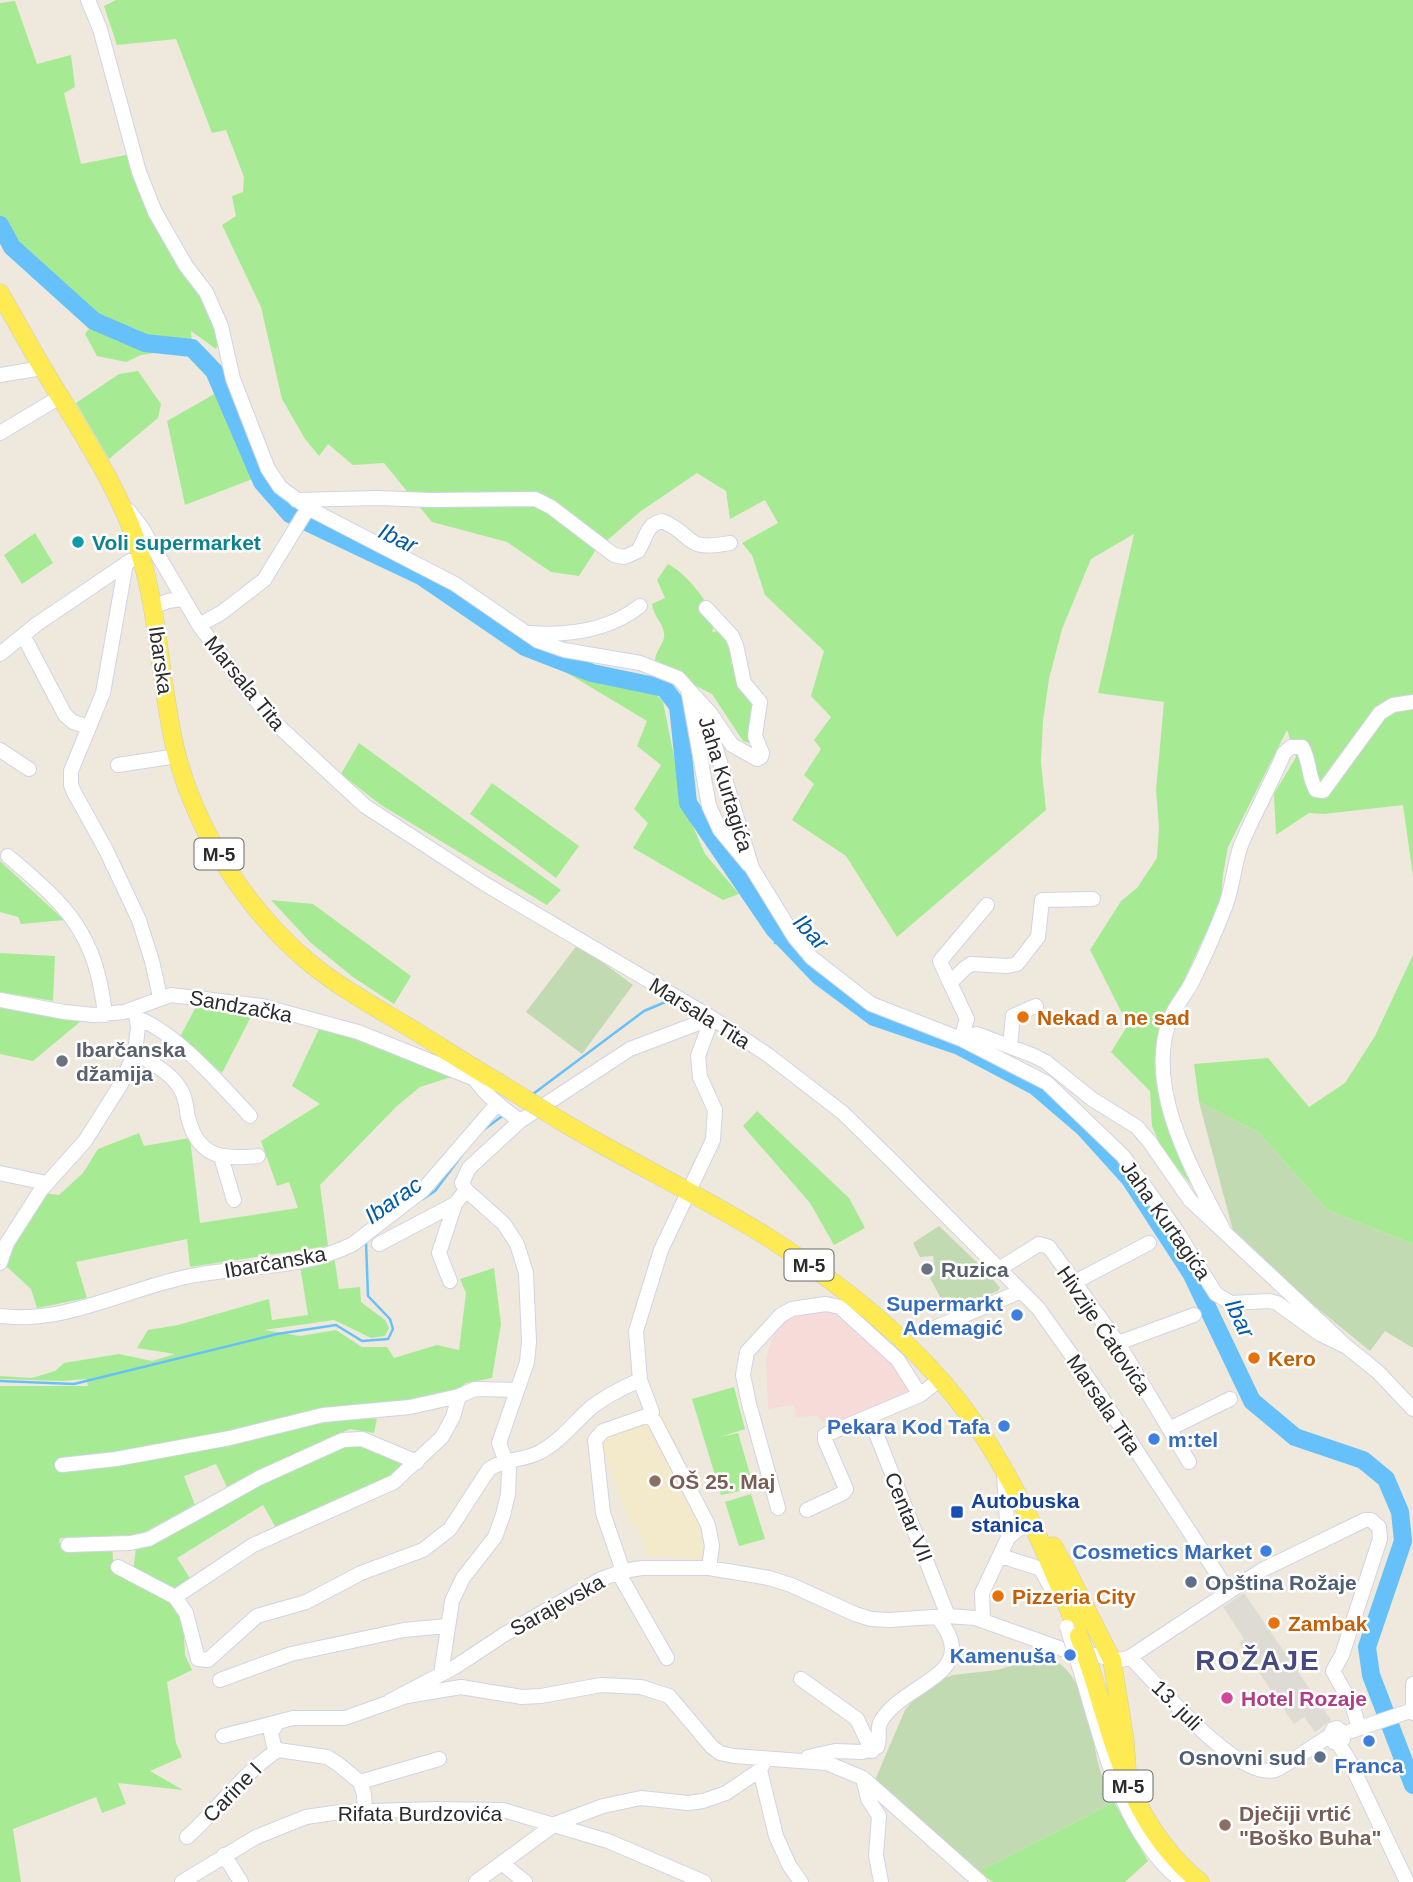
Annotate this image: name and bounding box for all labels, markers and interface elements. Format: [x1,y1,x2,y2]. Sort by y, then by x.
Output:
water label: Ibar [374,518,423,559]
place label: Voli supermarket [92,531,261,554]
marker: Voli supermarket [70,534,86,550]
street label: Ibarska [145,624,177,696]
street label: Marsala Tita [200,631,290,735]
street label: Jaha Kurtagića [695,714,758,855]
road number: M-5 [194,838,244,870]
water label: Ibar [788,909,835,956]
street label: Marsala Tita [645,973,755,1053]
street label: Sandzačka [188,986,294,1026]
place label: Nekad a ne sad [1037,1006,1190,1029]
marker: Nekad a ne sad [1015,1009,1031,1025]
place label: Ibarčanska džamija [76,1038,186,1085]
marker: Ibarčanska džamija [54,1053,70,1069]
street label: Jaha Kurtagića [1116,1156,1216,1284]
water label: Ibarac [359,1171,427,1229]
street label: Ibarčanska [222,1242,328,1282]
road number: M-5 [784,1250,834,1280]
place label: Ruzica [941,1258,1009,1281]
marker: Ruzica [919,1261,935,1277]
street label: Hivzije Ćatovića [1053,1262,1155,1399]
place label: Supermarkt Ademagić [886,1292,1003,1339]
water label: Ibar [1220,1295,1261,1343]
marker: Supermarkt Ademagić [1009,1307,1025,1323]
place label: Kero [1268,1347,1316,1370]
street label: Marsala Tita [1062,1350,1146,1458]
marker: Kero [1246,1350,1262,1366]
place label: Pekara Kod Tafa [827,1415,990,1438]
marker: Pekara Kod Tafa [996,1418,1012,1434]
place label: m:tel [1168,1428,1218,1451]
marker: m:tel [1146,1431,1162,1447]
street label: Centar VII [881,1469,937,1565]
place label: OŠ 25. Maj [669,1470,775,1493]
marker: OŠ 25. Maj [647,1473,663,1489]
place label: Autobuska stanica [971,1489,1080,1536]
marker: Autobuska stanica [949,1504,965,1520]
place label: Cosmetics Market [1072,1540,1252,1563]
marker: Cosmetics Market [1258,1543,1274,1559]
street label: Sarajevska [506,1570,608,1640]
place label: Opština Rožaje [1205,1571,1357,1594]
marker: Opština Rožaje [1183,1574,1199,1590]
place label: Pizzeria City [1012,1585,1136,1608]
marker: Pizzeria City [990,1588,1006,1604]
place label: Zambak [1288,1612,1368,1635]
marker: Zambak [1266,1615,1282,1631]
place label: Kamenuša [950,1644,1056,1667]
district label: ROŽAJE [1195,1645,1321,1676]
marker: Kamenuša [1062,1647,1078,1663]
street label: 13. juli [1147,1675,1207,1735]
place label: Hotel Rozaje [1241,1687,1367,1710]
marker: Hotel Rozaje [1219,1690,1235,1706]
marker: Franca [1361,1733,1377,1749]
place label: Osnovni sud [1179,1746,1306,1769]
marker: Osnovni sud [1312,1749,1328,1765]
place label: Franca [1335,1754,1404,1777]
street label: Carine I [198,1758,266,1826]
road number: M-5 [1104,1770,1152,1801]
street label: Rifata Burdzovića [338,1802,503,1825]
place label: Dječiji vrtić "Boško Buha" [1239,1802,1381,1849]
marker: Dječiji vrtić "Boško Buha" [1217,1817,1233,1833]

